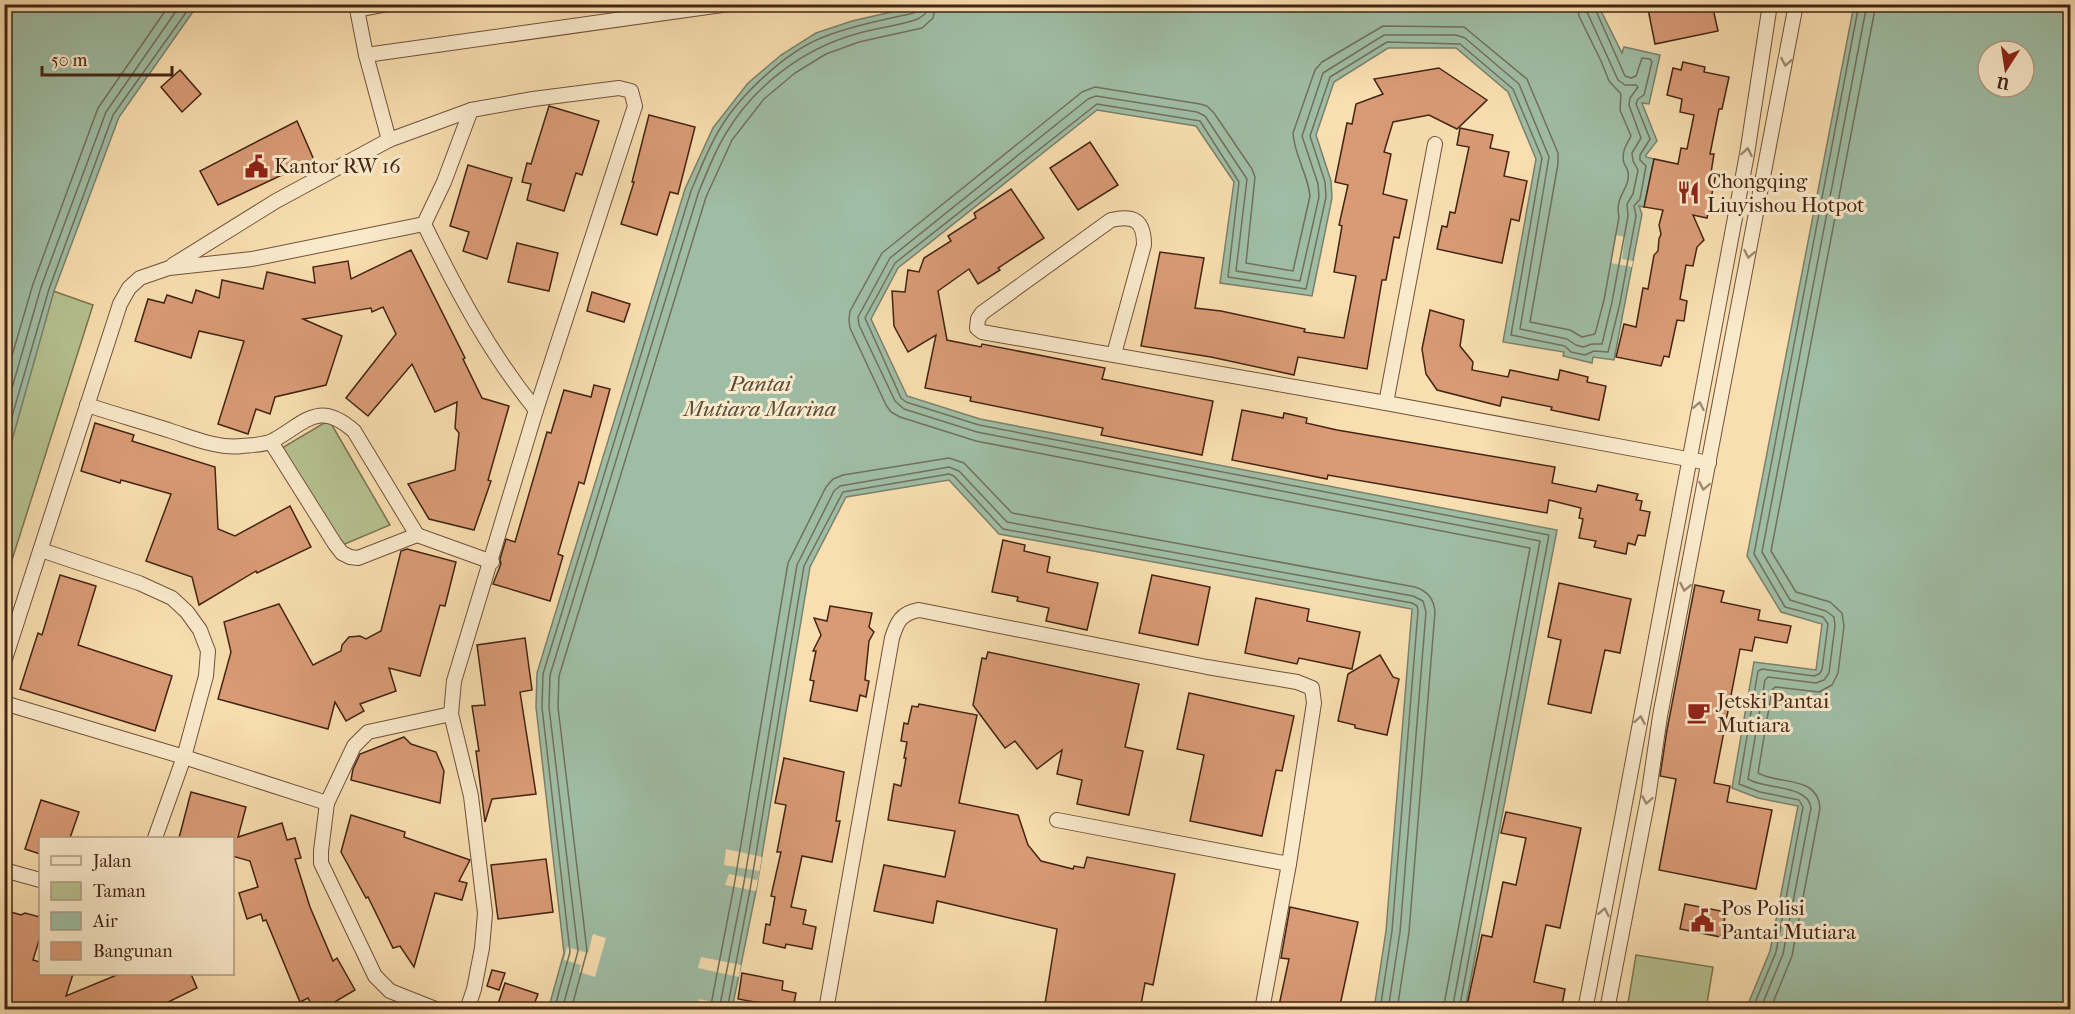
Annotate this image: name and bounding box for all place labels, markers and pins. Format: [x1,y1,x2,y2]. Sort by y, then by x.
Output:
public building icon: Kantor RW 16 [243,153,269,179]
place label: Kantor RW 16 [274,154,401,178]
place label: Chongqing Liuyishou Hotpot [1707,169,1865,217]
restaurant icon: Chongqing Liuyishou Hotpot [1676,180,1702,206]
place label: Jetski Pantai Mutiara [1715,689,1829,737]
cafe icon: Jetski Pantai Mutiara [1686,700,1712,726]
place label: Pos Polisi Pantai Mutiara [1721,896,1856,944]
public building icon: Pos Polisi Pantai Mutiara [1690,907,1716,933]

